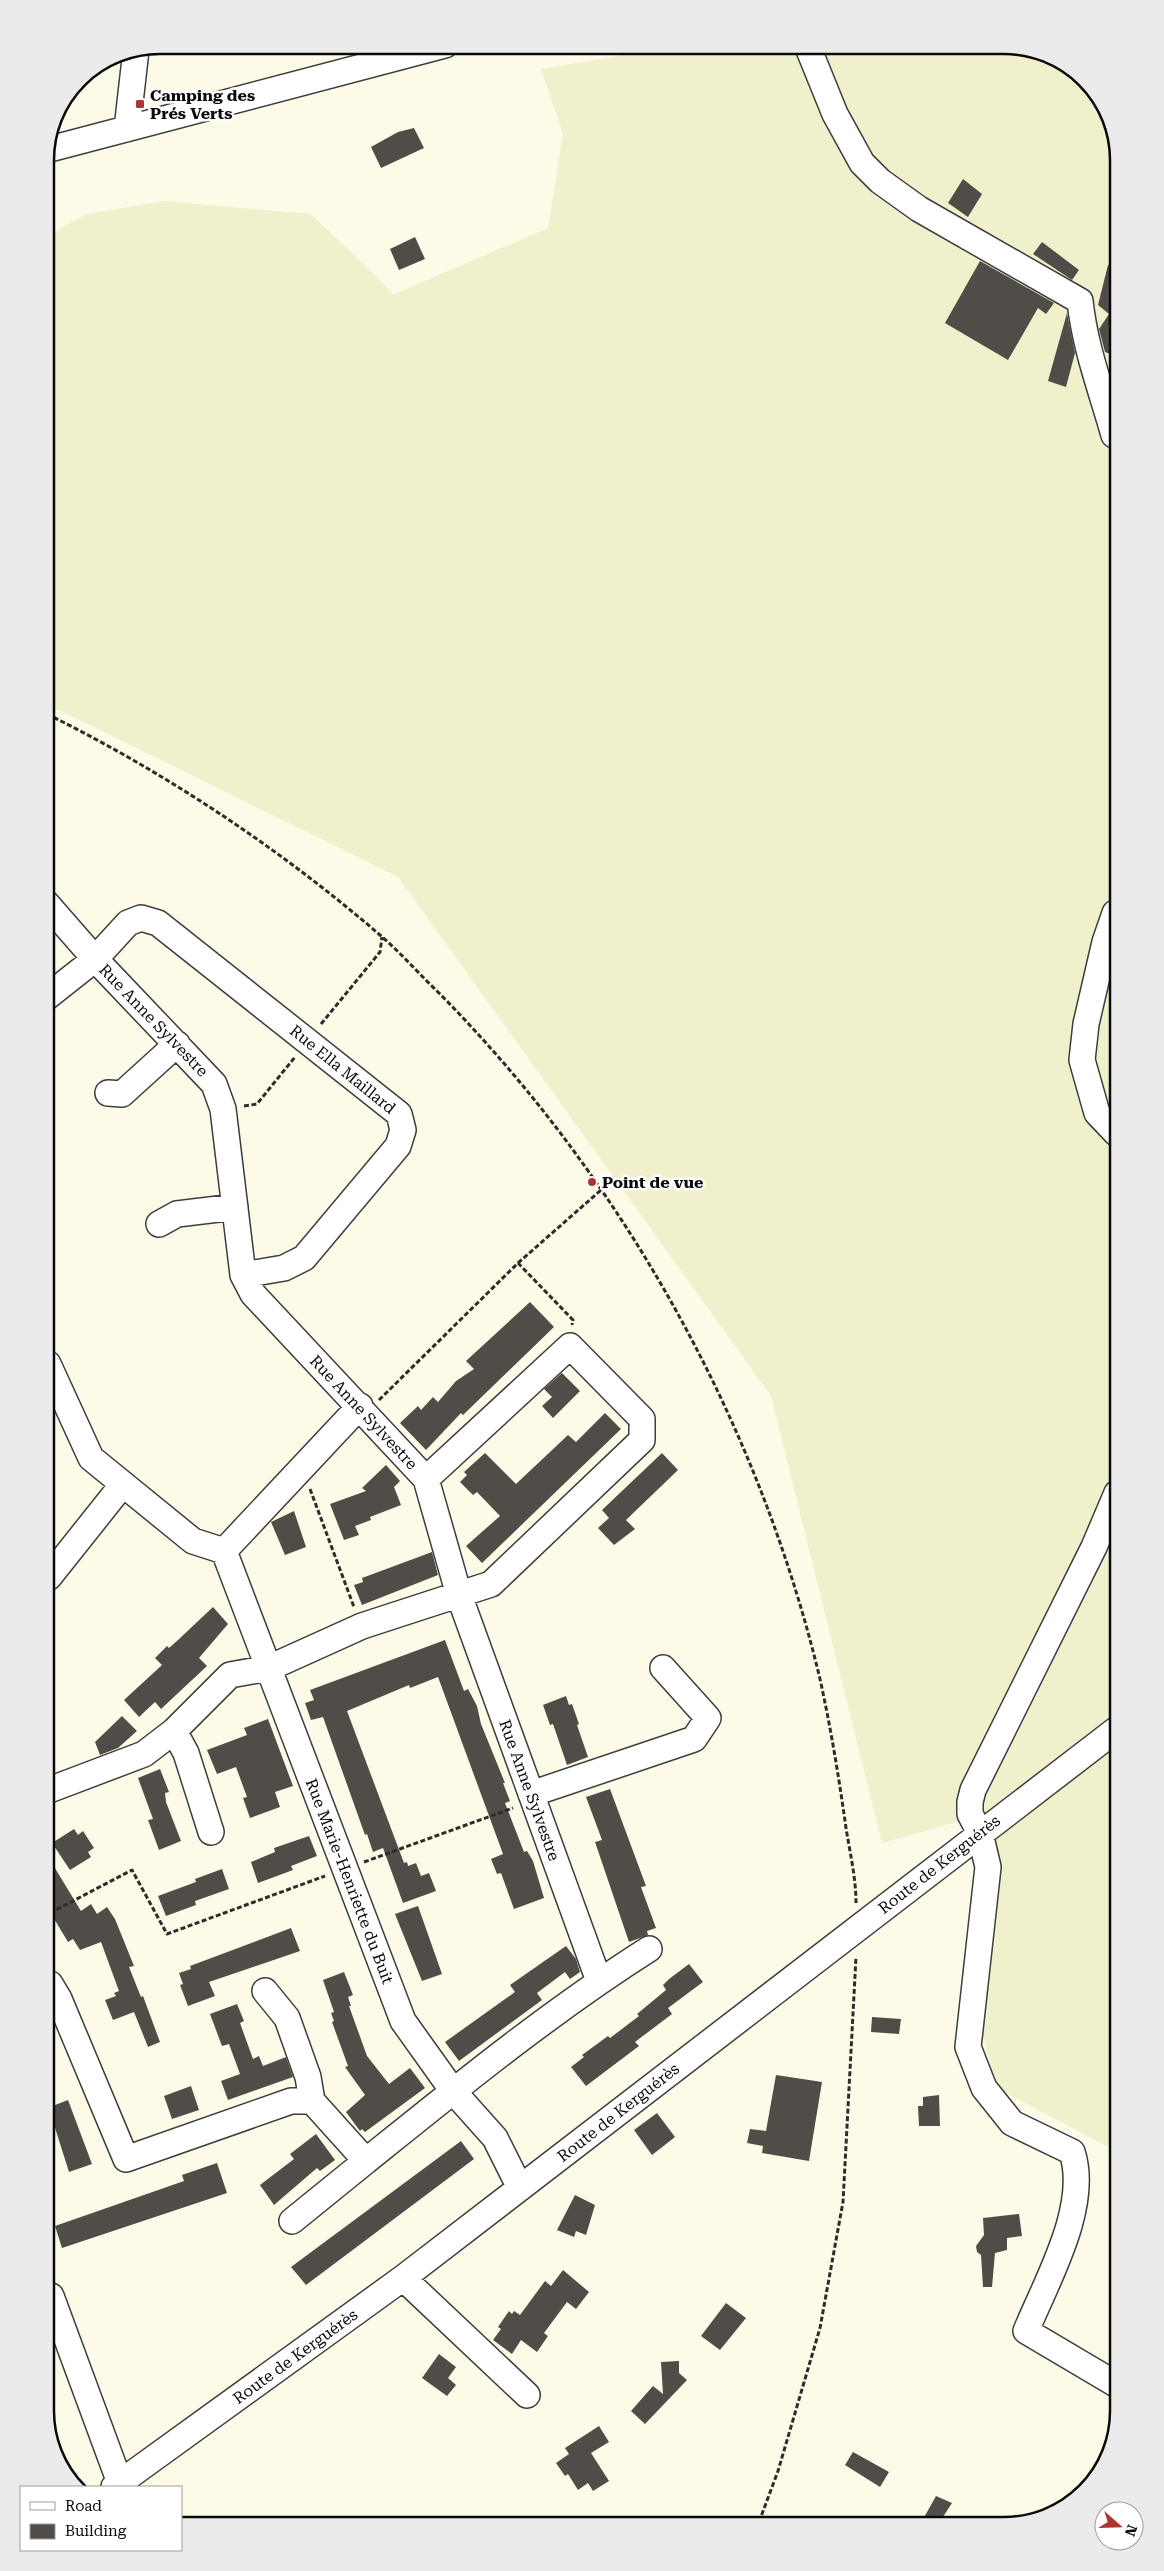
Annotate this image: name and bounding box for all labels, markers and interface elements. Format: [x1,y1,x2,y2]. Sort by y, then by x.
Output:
place label: Camping des Prés Verts [150,86,255,123]
marker: Camping des Prés Verts [134,98,146,110]
street label: Rue Anne Sylvestre [95,960,212,1081]
street label: Rue Ella Maillard [286,1021,399,1118]
place label: Point de vue [602,1173,703,1192]
marker: Point de vue [586,1176,598,1188]
street label: Rue Anne Sylvestre [306,1351,422,1473]
street label: Rue Anne Sylvestre [495,1717,564,1864]
street label: Rue Marie-Henriette du Buit [302,1776,398,1987]
street label: Route de Kerguérès [875,1811,1004,1918]
street label: Route de Kerguérès [554,2059,683,2166]
street label: Route de Kerguérès [229,2305,362,2408]
legend [20,2486,182,2551]
text: Road [65,2497,102,2515]
north arrow [1094,2501,1144,2551]
text: Building [65,2522,127,2540]
text: N [1122,2523,1141,2538]

